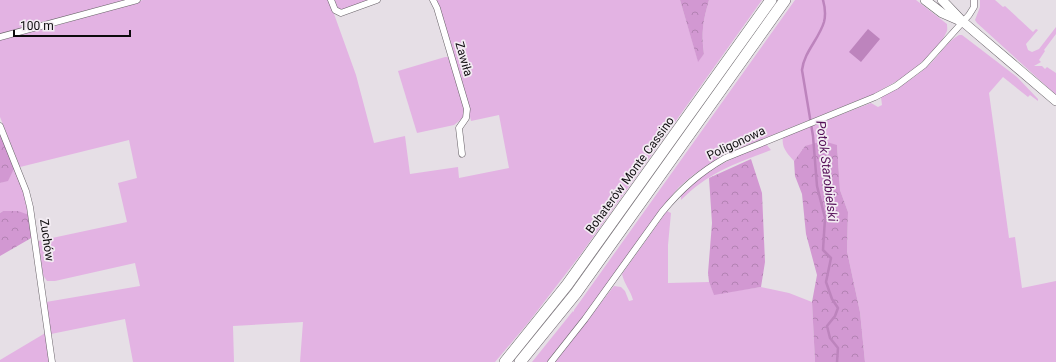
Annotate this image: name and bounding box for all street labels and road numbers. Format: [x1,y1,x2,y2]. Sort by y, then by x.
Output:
street label: Zawiła [452,40,476,78]
street label: Bohaterów Monte Cassino [583,114,677,236]
street label: Poligonowa [705,123,767,163]
street label: Zuchów [37,218,57,262]

